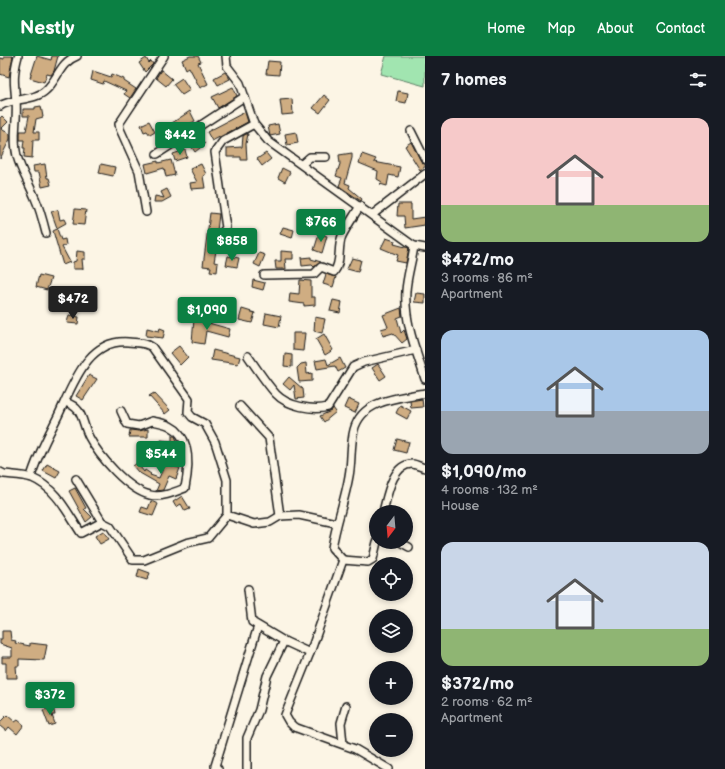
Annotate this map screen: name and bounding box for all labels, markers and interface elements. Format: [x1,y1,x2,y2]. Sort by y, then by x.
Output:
text: Nestly [20,17,74,40]
text: Home [487,20,525,37]
text: Map [547,20,575,37]
text: About [597,20,634,37]
text: Contact [656,20,705,37]
icon: filters [687,69,709,91]
text: 7 homes [441,70,507,90]
pin: $442 [156,122,204,156]
text: $442 [164,127,196,143]
icon: home [539,144,611,216]
pin: $766 [297,209,345,243]
text: $766 [305,214,337,230]
pin: $858 [208,228,256,262]
text: $858 [216,233,248,249]
text: $472/mo [441,250,514,270]
text: 3 rooms · 86 m² [441,270,533,286]
pin: $472 [49,286,97,320]
text: Apartment [441,286,502,302]
text: $472 [57,291,89,307]
pin: $1,090 [174,297,240,331]
text: $1,090 [187,302,227,318]
icon: home [539,356,611,428]
pin: $544 [137,441,185,475]
text: $544 [145,446,177,462]
text: $1,090/mo [441,462,526,482]
text: 4 rooms · 132 m² [441,482,538,498]
text: House [441,498,479,514]
north arrow [369,505,413,549]
map controls [369,505,413,757]
button: locate [369,557,413,601]
icon: home [539,568,611,640]
button: layers [369,609,413,653]
button: + [369,661,413,705]
text: $372/mo [441,674,514,694]
pin: $372 [26,682,74,716]
text: $372 [34,687,66,703]
text: 2 rooms · 62 m² [441,694,533,710]
text: Apartment [441,710,502,726]
button: − [369,713,413,757]

